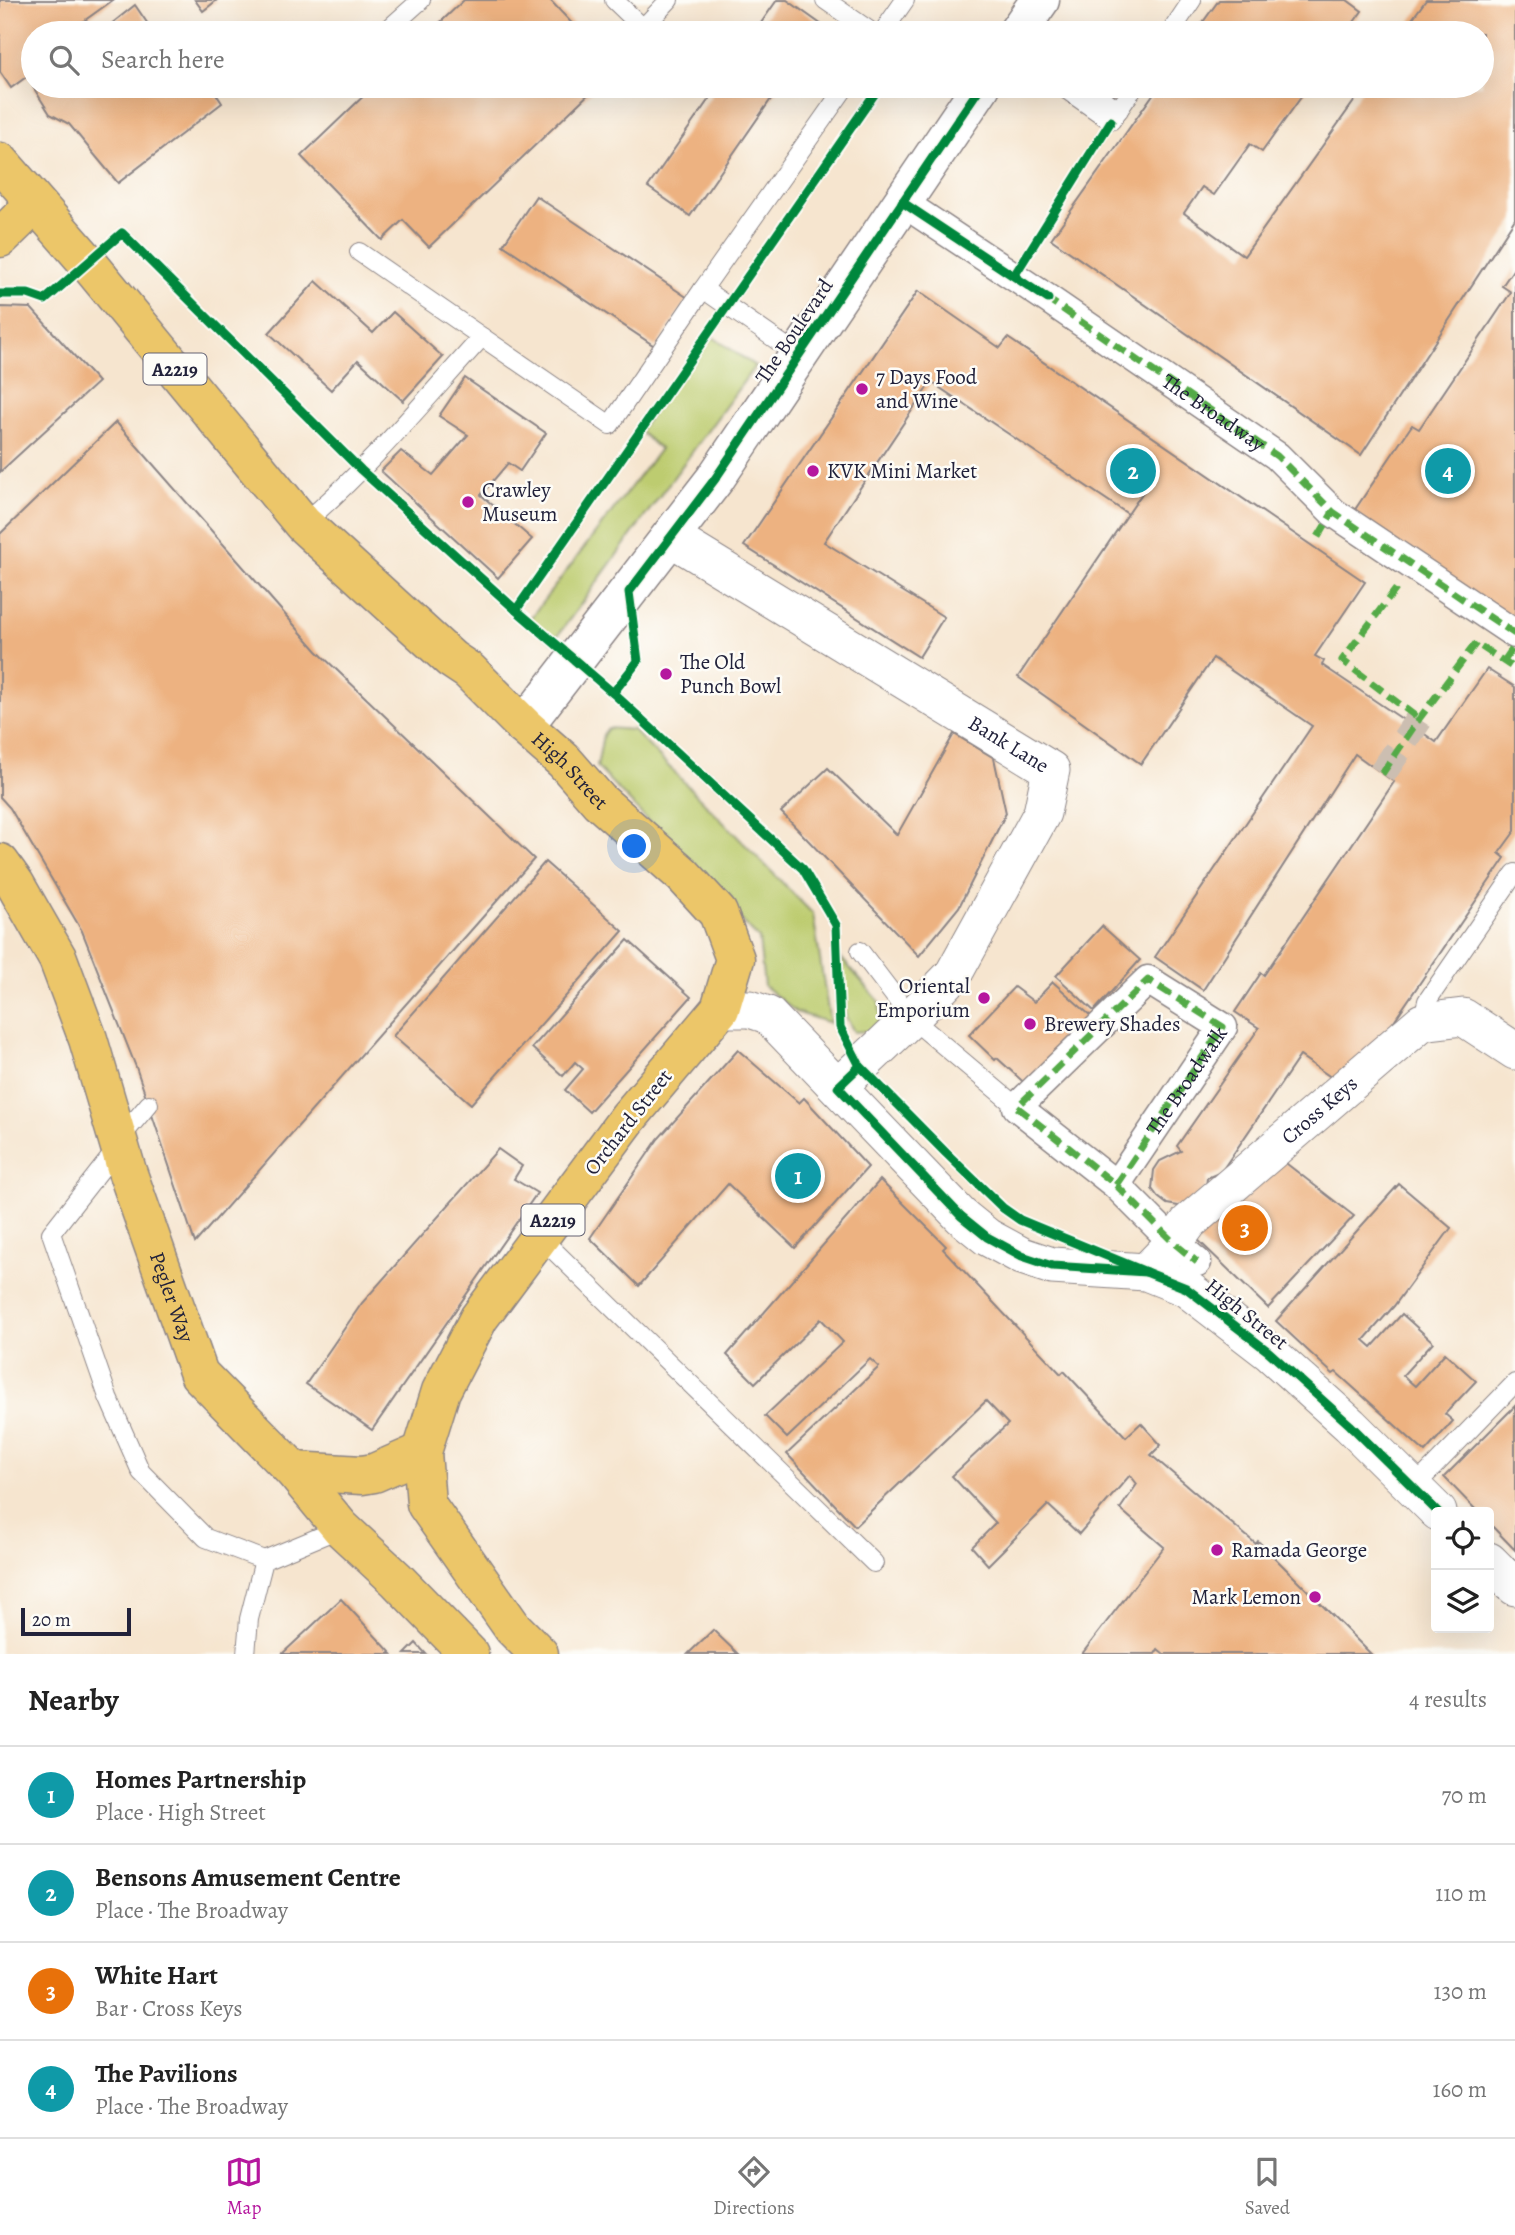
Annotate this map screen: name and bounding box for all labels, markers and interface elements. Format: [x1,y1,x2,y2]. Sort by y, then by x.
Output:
search box [21,21,1494,98]
icon: search [45,41,83,79]
text: Search here [101,42,225,77]
street label: The Boulevard [749,272,840,389]
road number: A2219 [144,354,206,384]
place label: 7 Days Food and Wine [876,363,978,415]
street label: The Broadway [1156,367,1271,458]
marker: 7 Days Food and Wine [854,381,870,397]
pin: 2 [1110,445,1156,497]
pin: 4 [1425,445,1471,497]
place label: KVK Mini Market [827,457,977,485]
marker: KVK Mini Market [805,463,821,479]
place label: Crawley Museum [482,476,557,528]
marker: Crawley Museum [460,494,476,510]
place label: The Old Punch Bowl [680,648,781,700]
marker: The Old Punch Bowl [658,666,674,682]
street label: Bank Lane [963,709,1054,780]
street label: High Street [526,725,614,816]
your location [617,829,651,863]
place label: Oriental Emporium [876,972,970,1024]
marker: Oriental Emporium [976,990,992,1006]
place label: Brewery Shades [1044,1010,1180,1038]
marker: Brewery Shades [1022,1016,1038,1032]
street label: The Broadwalk [1140,1020,1234,1141]
street label: Orchard Street [578,1063,678,1181]
street label: Cross Keys [1275,1069,1363,1151]
pin: 1 [775,1150,821,1202]
pin: 3 [1222,1202,1268,1254]
road number: A2219 [522,1204,584,1236]
street label: Pegler Way [143,1248,201,1346]
street label: High Street [1200,1272,1294,1356]
map controls [1431,1507,1494,1633]
button: locate [1431,1507,1494,1570]
place label: Ramada George [1231,1536,1367,1564]
marker: Ramada George [1209,1542,1225,1558]
button: layers [1431,1570,1494,1633]
place label: Mark Lemon [1192,1583,1301,1611]
marker: Mark Lemon [1307,1589,1323,1605]
scale bar [21,1605,131,1637]
text: 20 m [32,1607,71,1633]
text: Nearby [28,1680,119,1720]
text: 4 results [1409,1684,1487,1715]
text: Homes Partnership [95,1762,306,1797]
text: 1 [47,1780,55,1811]
text: 70 m [1441,1780,1487,1811]
text: Place · High Street [95,1797,266,1828]
text: Bensons Amusement Centre [95,1860,401,1895]
text: 2 [45,1878,57,1909]
text: 110 m [1435,1878,1487,1909]
text: Place · The Broadway [95,1895,288,1926]
text: White Hart [95,1958,218,1993]
text: 3 [46,1976,56,2007]
text: 130 m [1434,1976,1487,2007]
text: Bar · Cross Keys [95,1993,243,2024]
text: The Pavilions [95,2056,238,2091]
text: 4 [46,2074,56,2105]
text: 160 m [1433,2074,1487,2105]
text: Place · The Broadway [95,2091,288,2122]
tab: Map [225,2153,263,2221]
tab: Directions [713,2153,795,2221]
tab: Saved [1245,2153,1290,2221]

